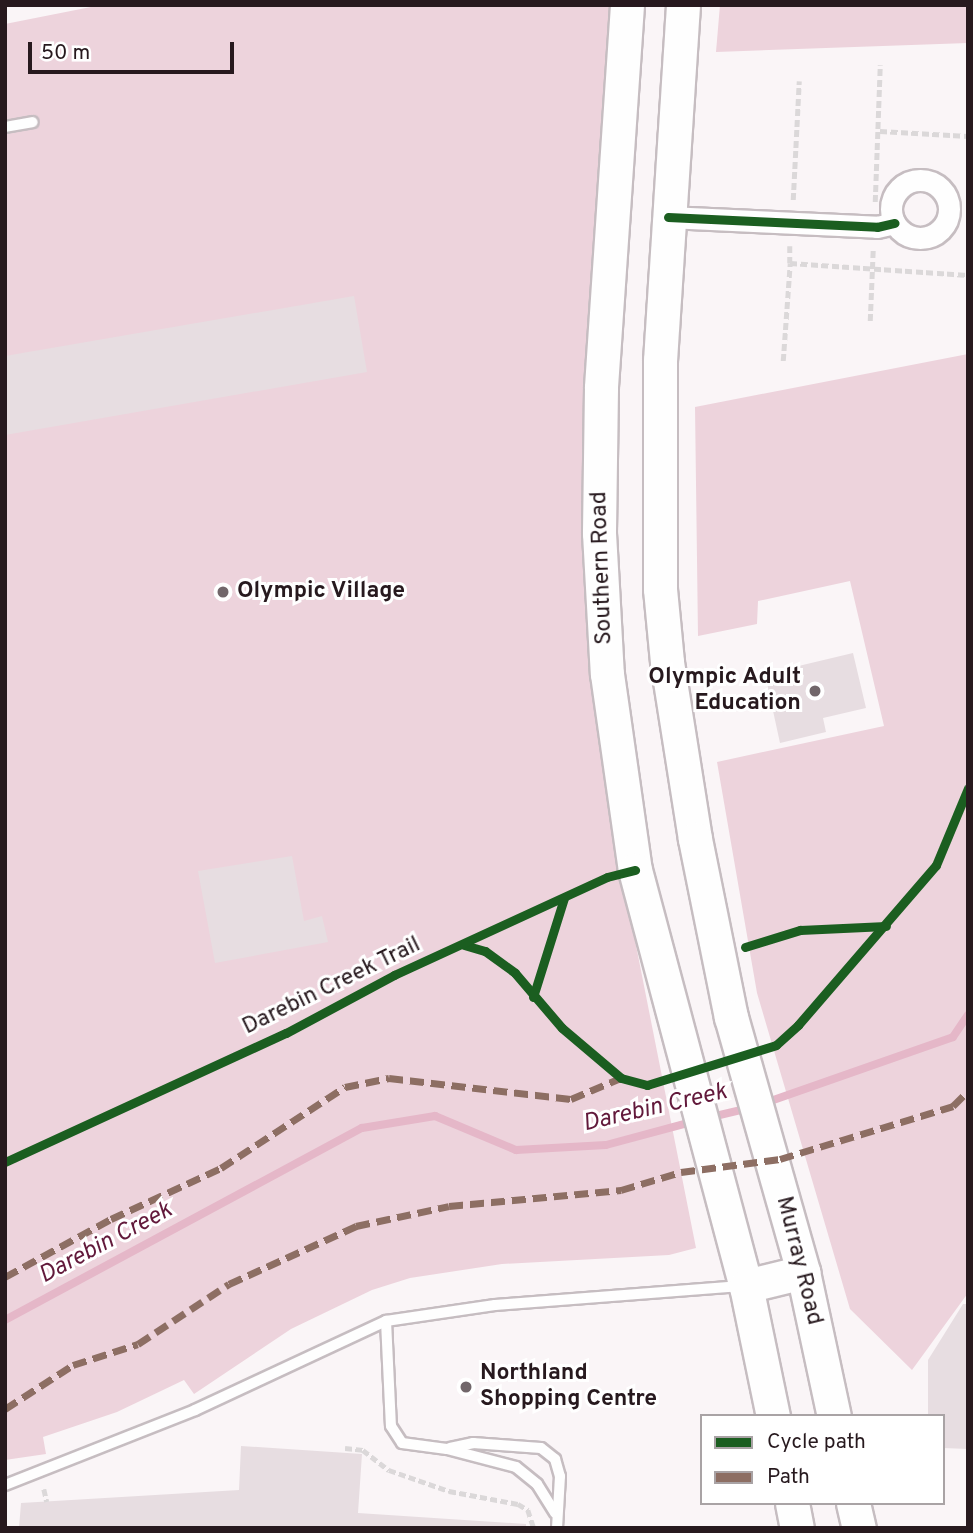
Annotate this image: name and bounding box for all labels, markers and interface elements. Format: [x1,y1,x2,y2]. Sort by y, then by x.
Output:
scale bar [32,28,238,72]
text: 50 m [41,40,90,67]
street label: Southern Road [587,491,619,645]
place label: Olympic Village [237,578,406,606]
marker: Olympic Village [215,584,231,600]
place label: Olympic Adult Education [647,664,801,718]
marker: Olympic Adult Education [807,683,823,699]
street label: Darebin Creek Trail [238,932,426,1042]
water label: Darebin Creek [580,1078,730,1140]
street label: Murray Road [769,1194,827,1328]
water label: Darebin Creek [34,1197,178,1291]
place label: Northland Shopping Centre [480,1360,657,1414]
marker: Northland Shopping Centre [458,1379,474,1395]
legend [700,1414,945,1505]
text: Cycle path [767,1429,866,1456]
text: Path [767,1464,810,1491]

